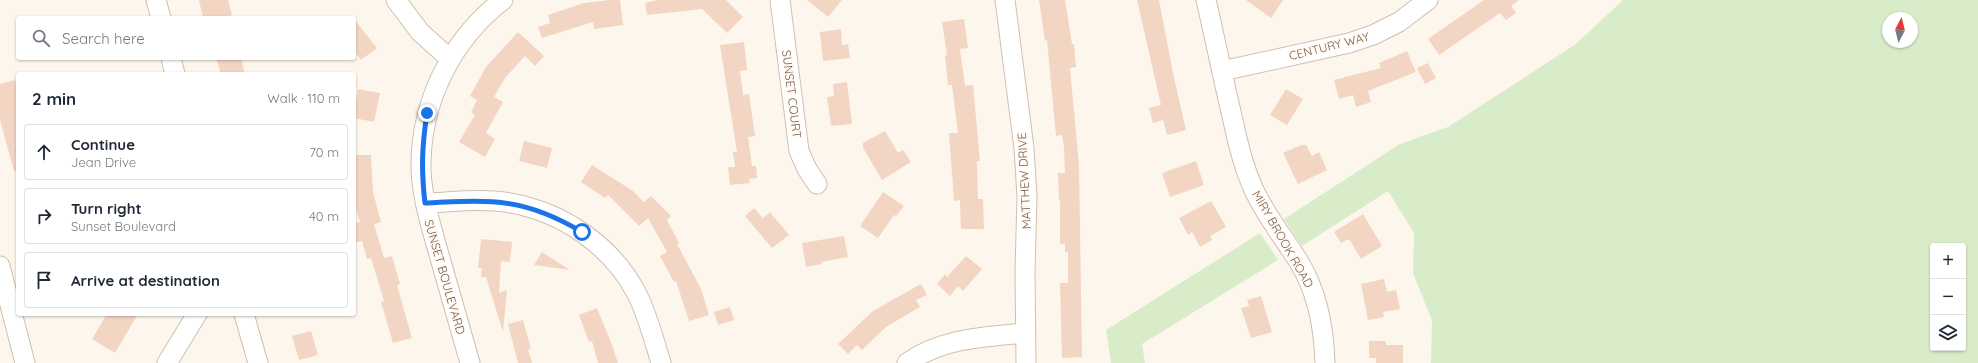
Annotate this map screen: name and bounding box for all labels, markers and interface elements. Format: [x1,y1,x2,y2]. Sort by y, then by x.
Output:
north arrow [1882,12,1918,48]
search box [16,16,356,60]
icon: search [30,27,52,49]
text: Search here [62,29,145,48]
street label: CENTURY WAY [1287,29,1371,63]
street label: SUNSET COURT [779,49,805,139]
text: 2 min [32,88,76,109]
text: Walk · 110 m [267,90,340,106]
route end [418,104,436,122]
street label: MATTHEW DRIVE [1014,132,1034,230]
text: Continue [71,135,135,154]
icon: ahead [33,141,55,163]
text: 70 m [309,144,339,160]
text: Jean Drive [71,154,136,170]
street label: MIRY BROOK ROAD [1249,188,1317,291]
text: Turn right [71,199,142,218]
icon: right [33,205,55,227]
text: 40 m [309,208,339,224]
text: Sunset Boulevard [71,218,176,234]
street label: SUNSET BOULEVARD [421,218,469,337]
route start [573,223,591,241]
map controls [1930,243,1966,351]
button: + [1930,243,1966,279]
icon: arrive [33,269,55,291]
text: Arrive at destination [71,271,220,290]
button: − [1930,279,1966,315]
button: layers [1930,315,1966,351]

